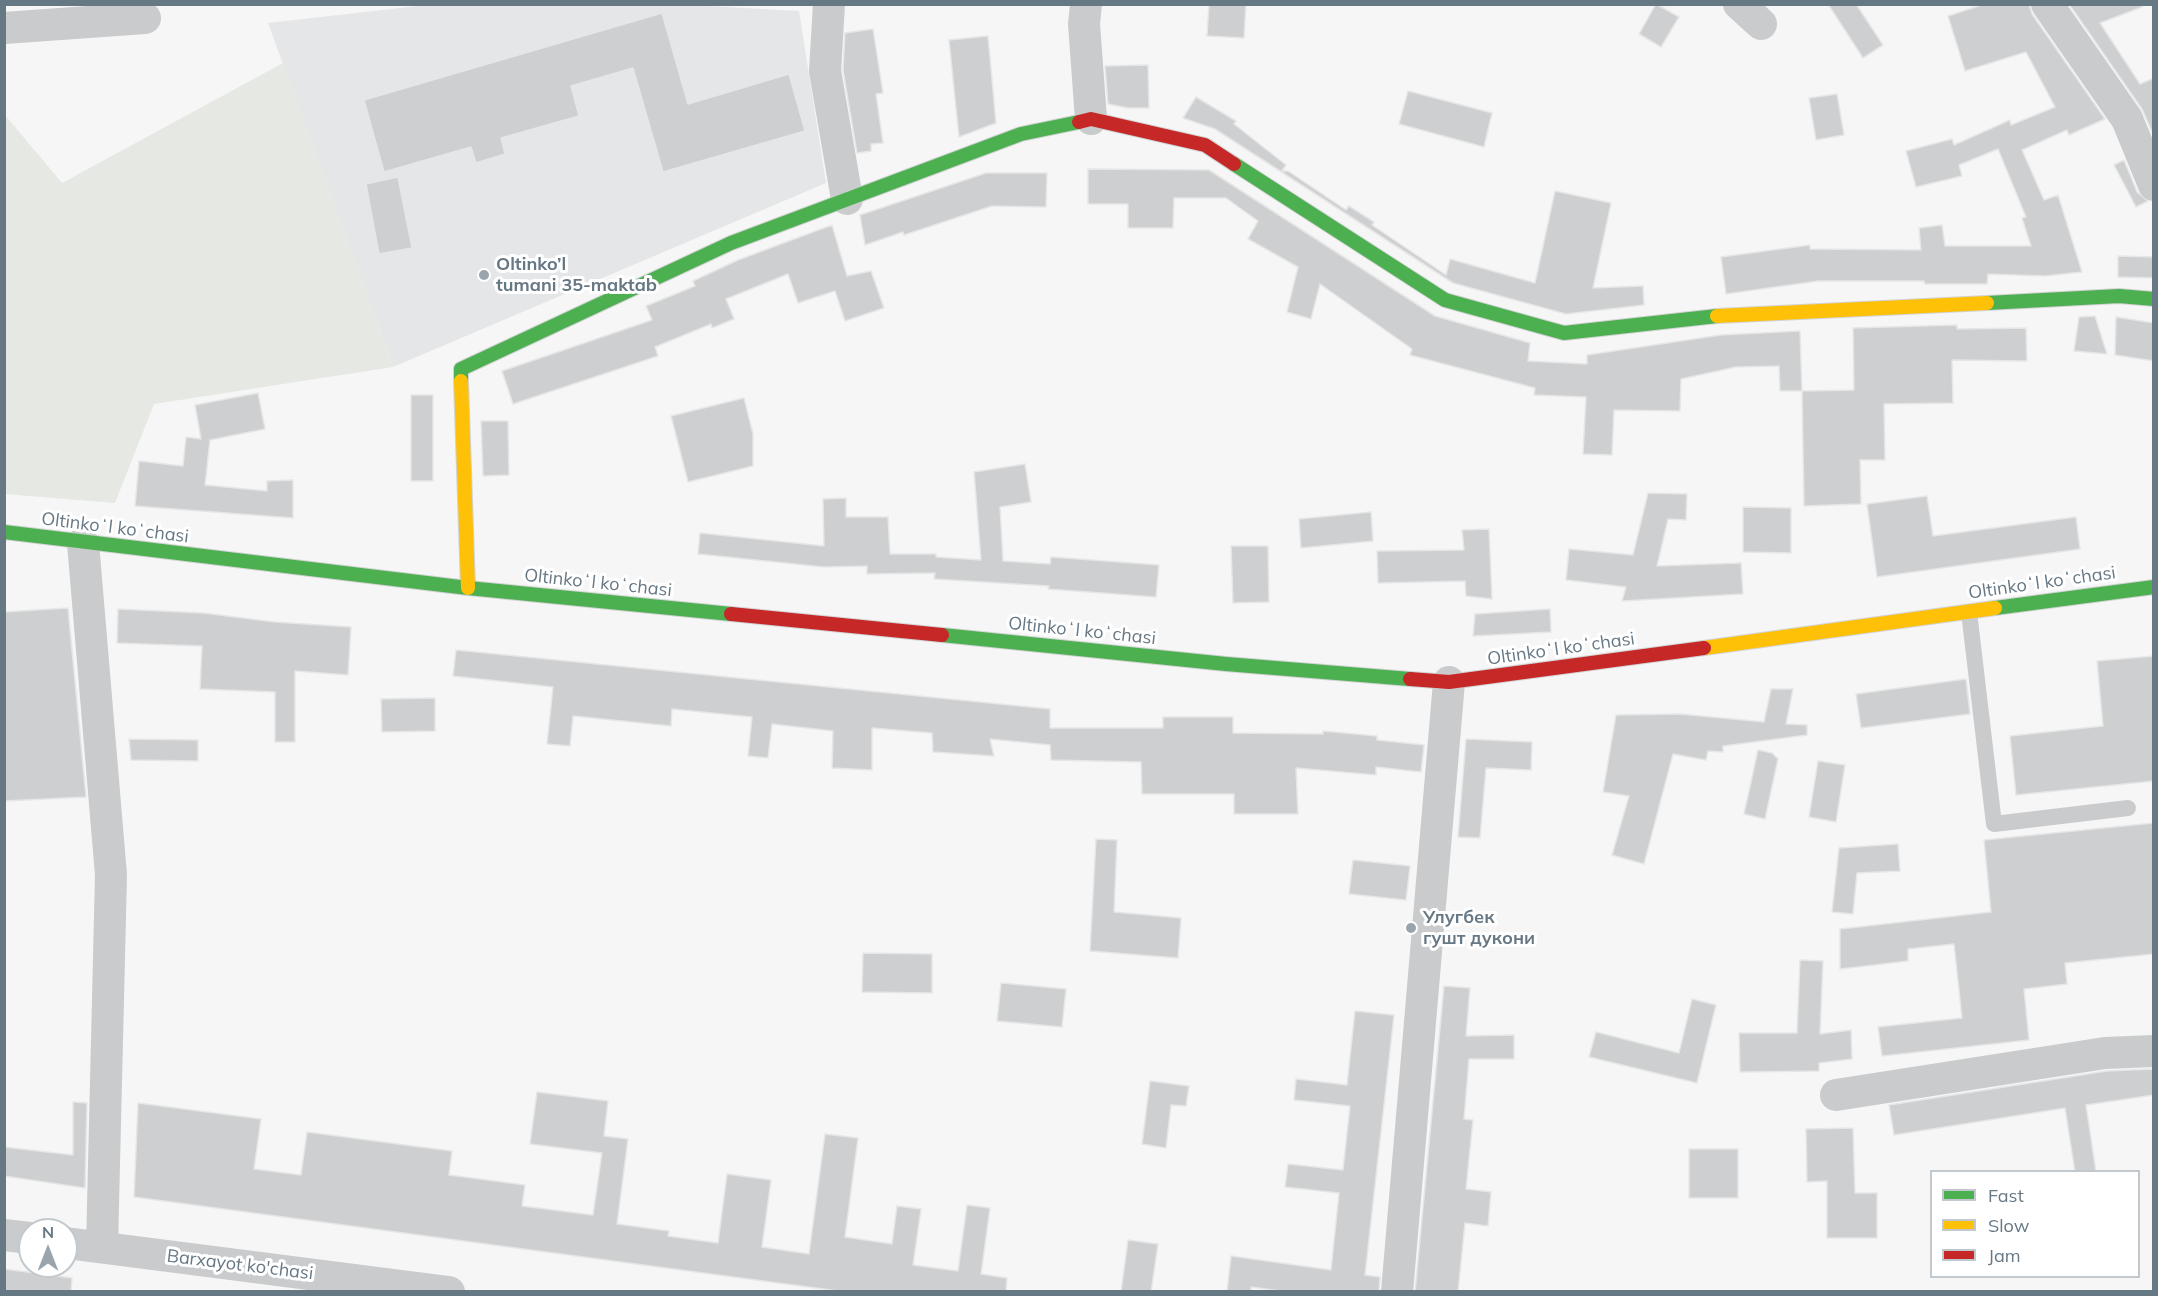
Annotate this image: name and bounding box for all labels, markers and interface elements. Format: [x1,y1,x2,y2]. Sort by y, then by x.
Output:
place label: Oltinko’l tumani 35-maktab [496,254,657,296]
marker: Oltinko’l tumani 35-maktab [477,268,491,282]
street label: Oltinkoʻl koʻchasi [40,508,190,548]
street label: Oltinkoʻl koʻchasi [1967,562,2117,604]
street label: Oltinkoʻl koʻchasi [523,565,673,601]
street label: Oltinkoʻl koʻchasi [1007,613,1157,649]
street label: Oltinkoʻl koʻchasi [1486,628,1636,670]
place label: Улугбек гушт дукони [1423,907,1535,950]
marker: Улугбек гушт дукони [1404,921,1418,935]
legend [1930,1170,2140,1278]
text: Fast [1988,1184,2024,1207]
text: Slow [1988,1214,2029,1237]
north arrow [18,1218,78,1278]
text: N [42,1222,54,1242]
text: Jam [1988,1244,2021,1267]
street label: Barxayot ko'chasi [166,1245,314,1285]

